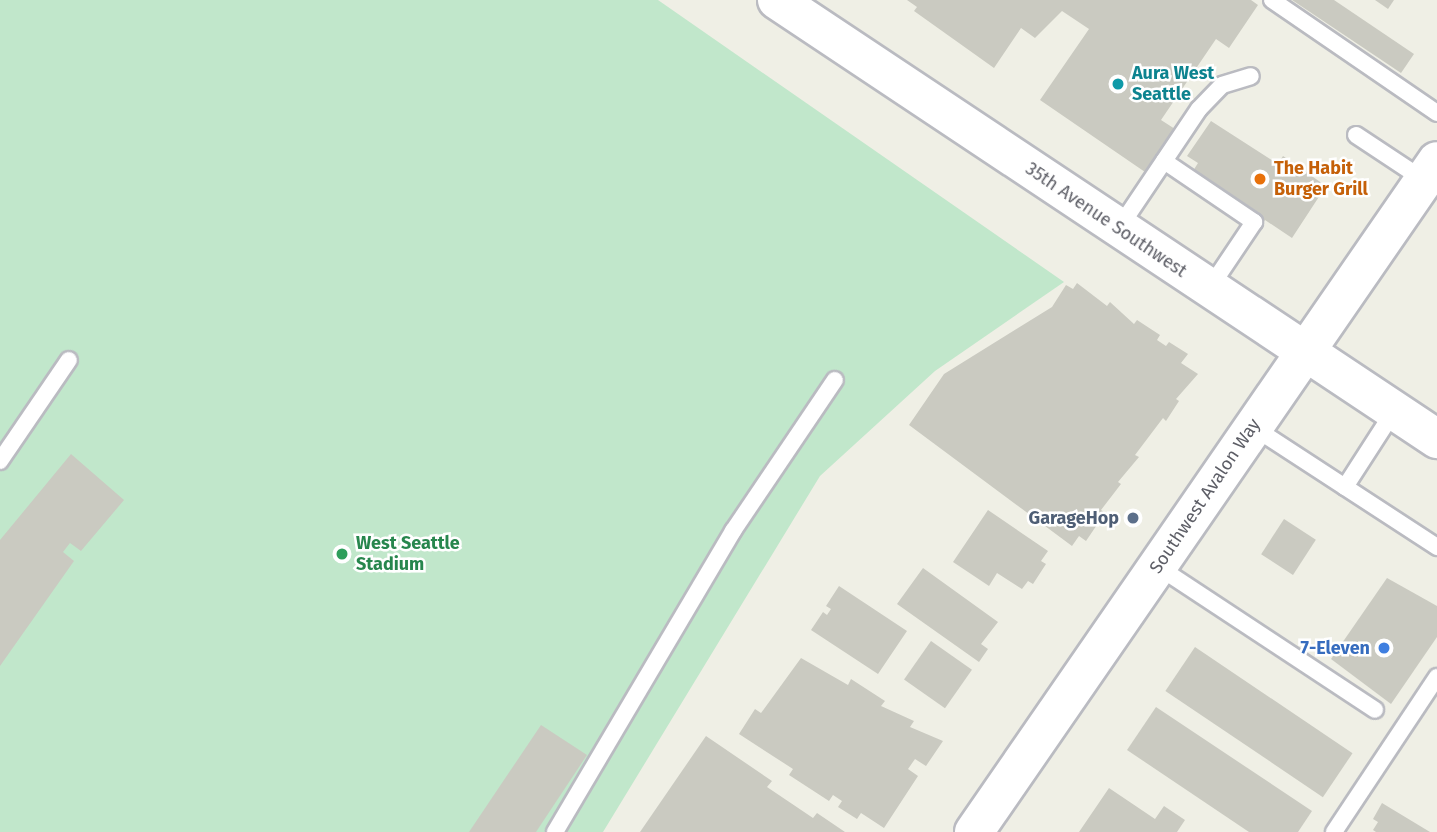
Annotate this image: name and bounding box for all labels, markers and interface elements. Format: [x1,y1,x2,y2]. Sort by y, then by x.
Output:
place label: Aura West Seattle [1132,63,1214,106]
marker: Aura West Seattle [1110,76,1126,92]
street label: 35th Avenue Southwest [1021,158,1191,282]
place label: The Habit Burger Grill [1274,158,1368,200]
marker: The Habit Burger Grill [1252,171,1268,187]
street label: Southwest Avalon Way [1145,414,1265,578]
place label: GarageHop [1029,507,1119,529]
marker: GarageHop [1125,510,1141,526]
place label: West Seattle Stadium [356,533,460,576]
marker: West Seattle Stadium [334,546,350,562]
place label: 7-Eleven [1300,637,1370,659]
marker: 7-Eleven [1376,640,1392,656]

